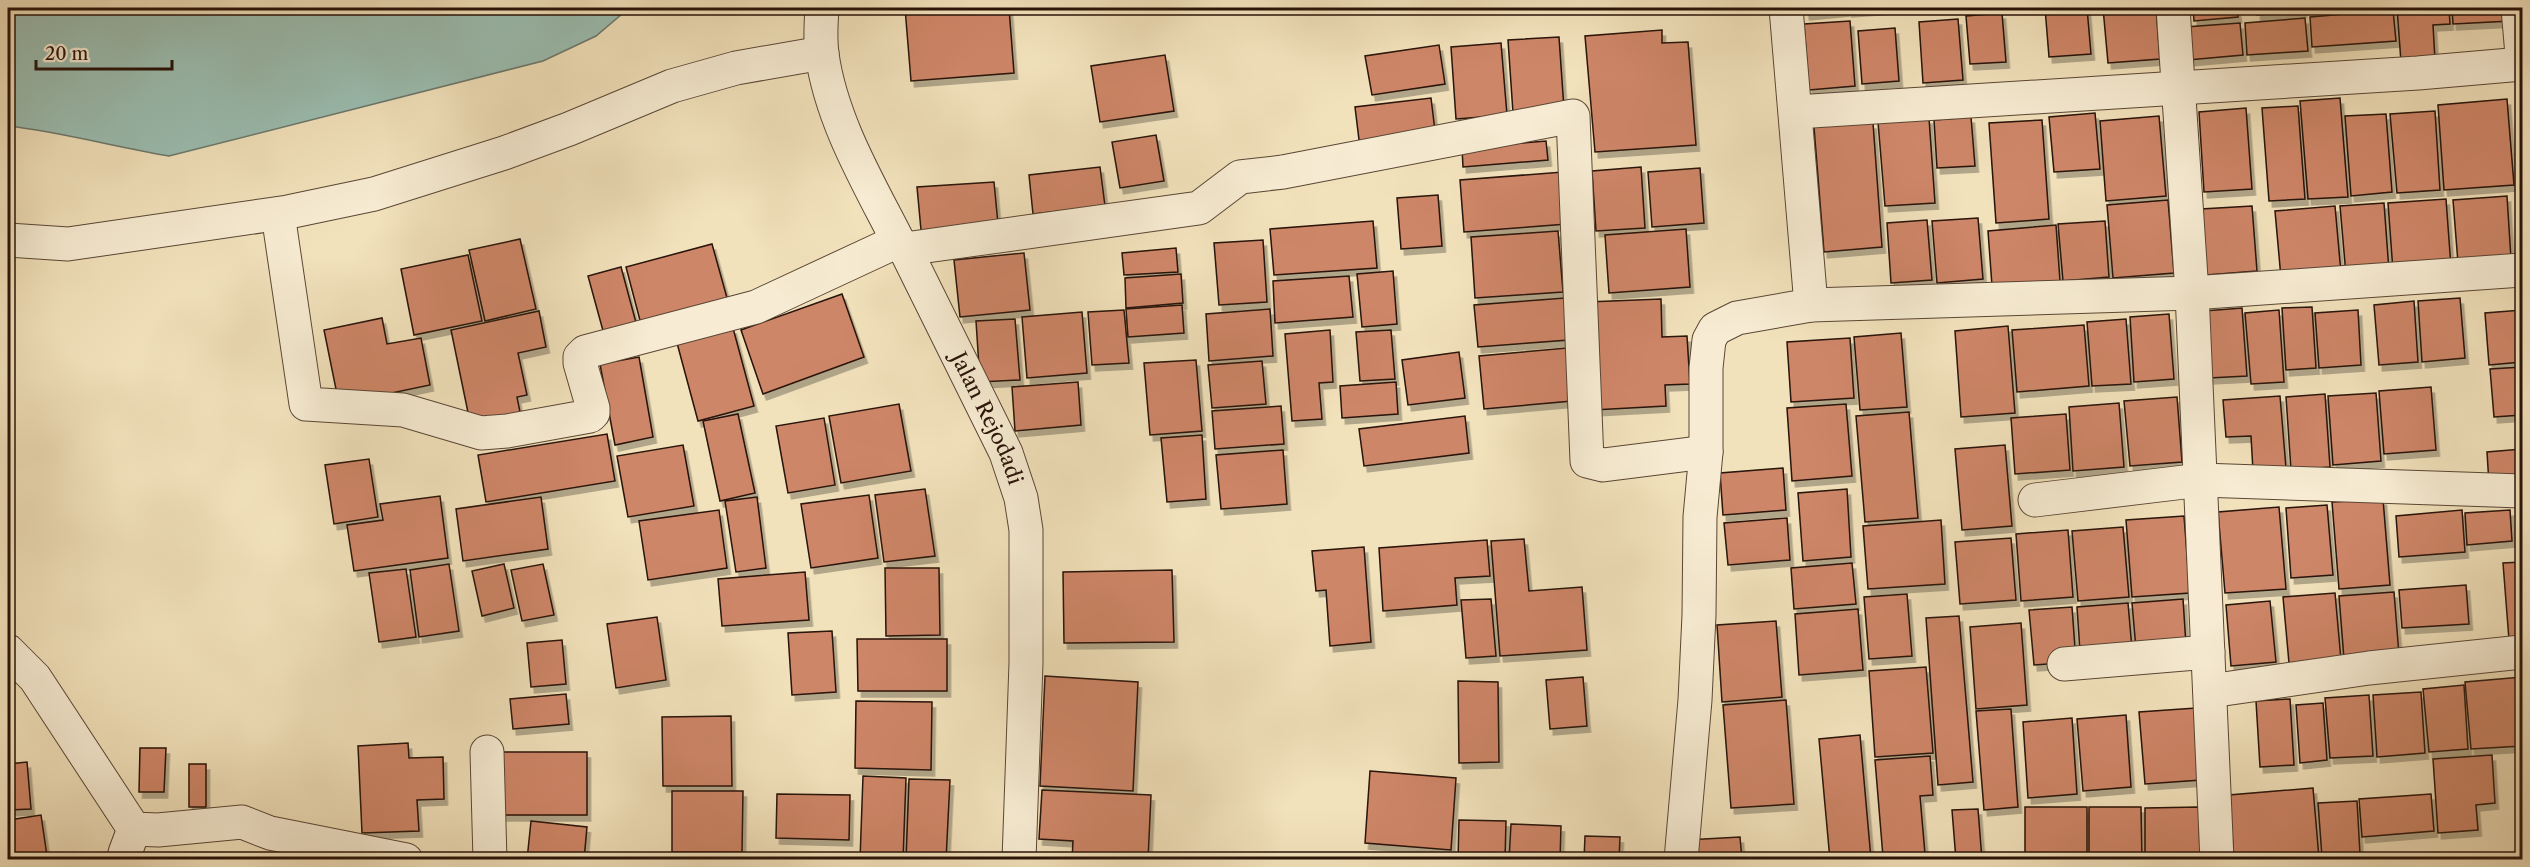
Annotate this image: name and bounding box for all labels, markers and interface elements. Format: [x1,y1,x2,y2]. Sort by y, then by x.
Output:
scale bar [36,33,172,71]
text: 20 m [45,43,89,65]
street label: Jalan Rejodadi [945,345,1029,488]

